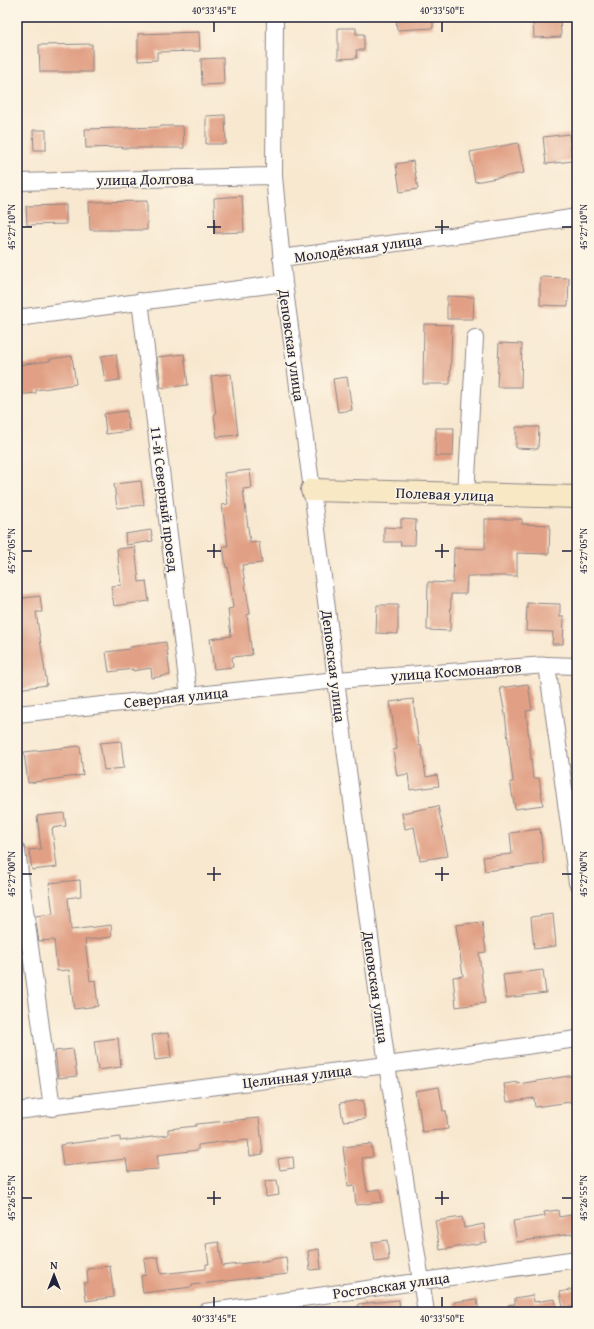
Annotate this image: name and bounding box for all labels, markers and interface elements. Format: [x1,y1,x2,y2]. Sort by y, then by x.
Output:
text: 40°33'45"E [192,3,236,18]
text: 40°33'50"E [420,3,464,18]
street label: улица Долгова [95,168,195,190]
text: 45°27'10"N [4,204,19,250]
text: 45°27'10"N [576,204,591,250]
street label: Молодёжная улица [293,229,424,267]
street label: Деповская улица [274,287,310,403]
street label: 11-й Северный проезд [146,425,184,573]
street label: Полевая улица [395,482,495,506]
text: 45°27'05"N [4,528,19,574]
text: 45°27'05"N [576,528,591,574]
street label: Деповская улица [317,608,351,724]
street label: улица Космонавтов [389,656,522,686]
street label: Северная улица [123,681,230,713]
text: 45°27'00"N [4,851,19,897]
text: 45°27'00"N [576,851,591,897]
street label: Деповская улица [358,929,394,1045]
street label: Целинная улица [241,1059,354,1093]
text: 45°26'55"N [4,1175,19,1221]
text: 45°26'55"N [576,1175,591,1221]
north arrow [34,1255,74,1295]
text: N [50,1257,58,1273]
street label: Ростовская улица [331,1266,452,1304]
text: 40°33'45"E [192,1311,236,1326]
text: 40°33'50"E [420,1311,464,1326]

